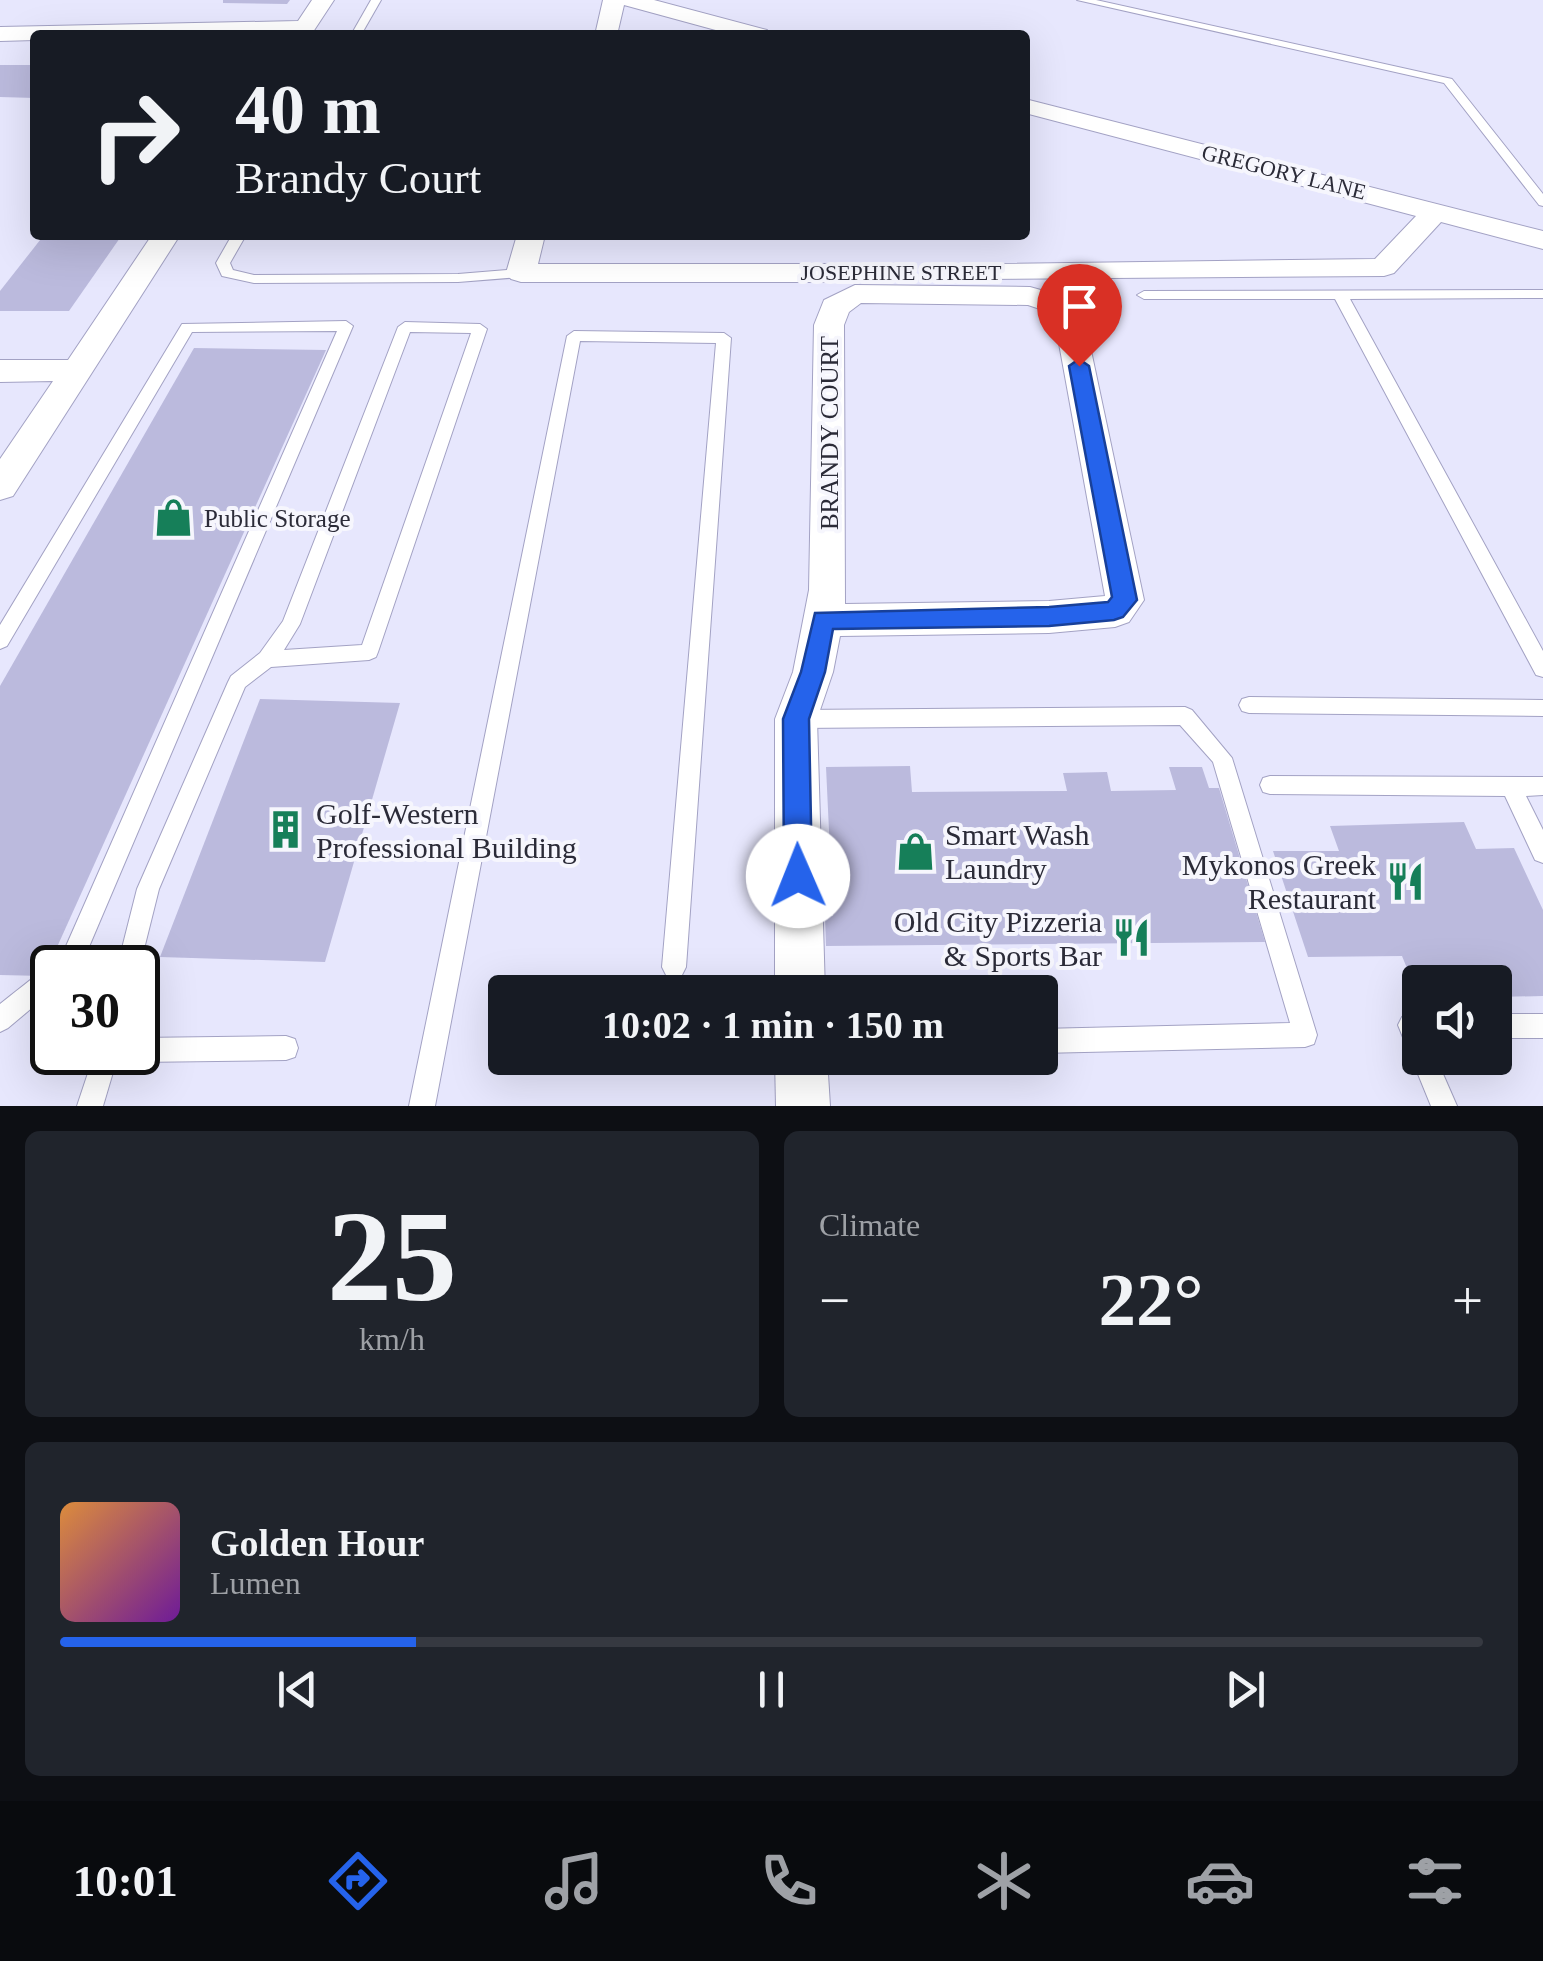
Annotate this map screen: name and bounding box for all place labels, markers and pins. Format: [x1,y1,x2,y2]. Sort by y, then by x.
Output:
pin [1037,264,1122,367]
shop icon: Public Storage [153,497,195,539]
place label: Public Storage [204,505,351,532]
place label: Golf-Western Professional Building [316,797,577,864]
building icon: Golf-Western Professional Building [265,809,307,851]
place label: Smart Wash Laundry [945,818,1090,885]
shop icon: Smart Wash Laundry [894,830,936,872]
place label: Mykonos Greek Restaurant [1182,848,1377,915]
restaurant icon: Mykonos Greek Restaurant [1385,860,1427,902]
place label: Old City Pizzeria & Sports Bar [894,905,1102,972]
restaurant icon: Old City Pizzeria & Sports Bar [1111,917,1153,959]

